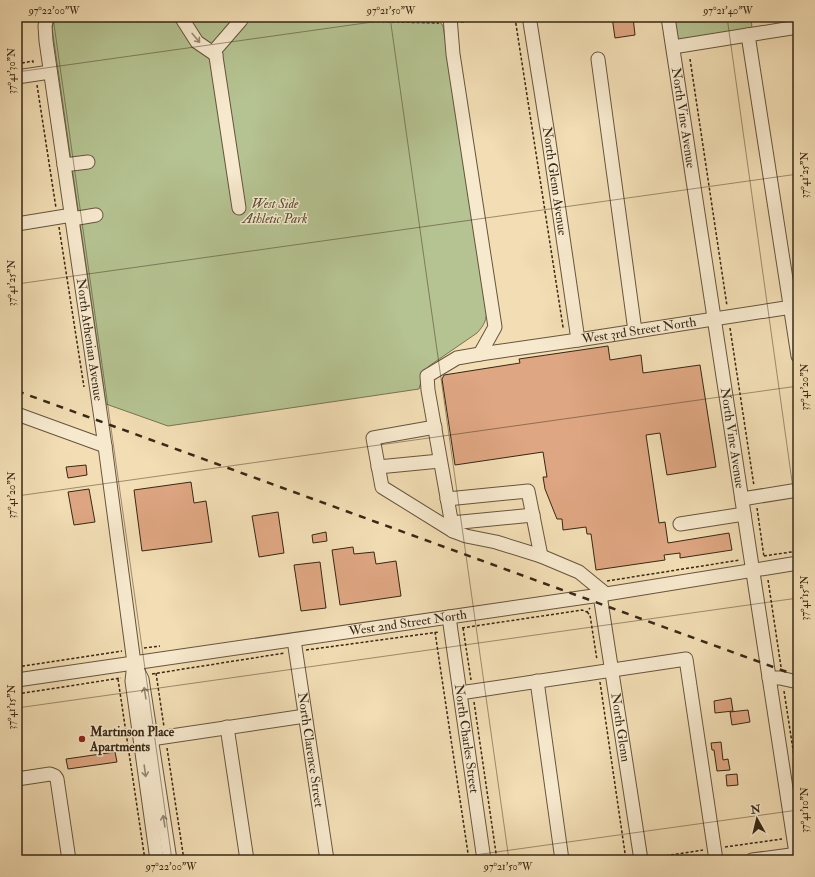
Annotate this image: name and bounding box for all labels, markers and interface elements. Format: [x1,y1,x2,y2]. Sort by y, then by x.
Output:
text: 97°22'00"W [28,5,80,17]
text: 97°21'50"W [366,5,416,17]
text: 97°21'40"W [702,5,754,17]
one-way arrow [191,33,200,44]
text: 37°41'30"N [6,48,18,94]
street label: North Vine Avenue [668,66,699,170]
street label: North Glenn Avenue [539,126,571,237]
text: 37°41'25"N [799,152,811,198]
park label: West Side Athletic Park [241,196,307,227]
text: 37°41'25"N [6,260,18,306]
street label: North Athenian Avenue [73,277,106,402]
street label: West 3rd Street North [580,314,697,347]
text: 37°41'20"N [799,363,811,411]
street label: North Vine Avenue [717,387,748,490]
text: 37°41'20"N [6,471,18,519]
text: 37°41'15"N [799,576,811,620]
street label: West 2nd Street North [347,606,468,640]
street label: North Charles Street [451,683,482,794]
text: 37°41'15"N [6,685,18,729]
one-way arrow [140,687,148,700]
street label: North Clarence Street [294,691,327,808]
street label: North Glenn [607,692,634,763]
place label: Martinson Place Apartments [89,724,175,756]
marker: Martinson Place Apartments [77,734,87,744]
one-way arrow [141,764,149,777]
text: 37°41'10"N [799,787,811,833]
north arrow [737,799,777,839]
text: N [749,802,763,817]
one-way arrow [160,815,168,828]
text: 97°22'00"W [145,861,197,873]
text: 97°21'50"W [483,861,533,873]

